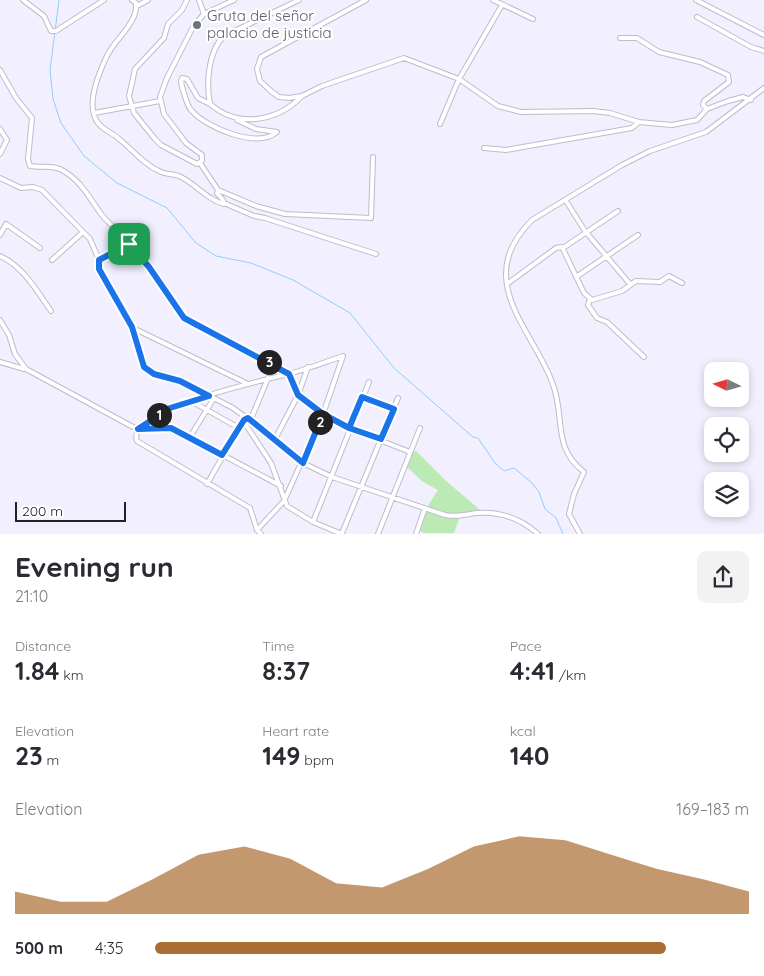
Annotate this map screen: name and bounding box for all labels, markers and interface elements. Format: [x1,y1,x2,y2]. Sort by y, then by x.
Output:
place label: Gruta del señor palacio de justicia [207,6,332,42]
marker: Gruta del señor palacio de justicia [191,19,203,31]
pin [108,223,150,265]
icon: arrive [115,230,143,258]
pin: 3 [256,350,282,374]
text: 3 [266,353,273,371]
north arrow [704,362,749,408]
map controls [704,362,749,517]
pin: 1 [146,402,172,428]
text: 1 [157,406,162,424]
pin: 2 [308,410,332,434]
text: 2 [317,413,324,431]
button: locate [704,417,749,462]
button: layers [704,472,749,517]
scale bar [15,498,126,522]
text: 200 m [22,502,63,520]
text: Evening run [15,549,174,584]
button: share [697,551,749,603]
text: 21:10 [15,586,48,606]
text: Distance [15,637,71,655]
text: Time [262,637,294,655]
text: Pace [510,637,542,655]
text: 1.84 [15,655,59,686]
text: 8:37 [262,655,310,686]
text: 4:41 [510,655,555,686]
text: km [59,666,83,684]
text: /km [555,666,586,684]
text: Elevation [15,722,74,740]
text: Heart rate [262,722,329,740]
text: kcal [510,722,536,740]
text: 23 [15,740,43,771]
text: 149 [262,740,300,771]
text: 140 [510,740,549,771]
text: m [43,751,59,769]
text: bpm [300,751,334,769]
text: Elevation [15,799,82,819]
text: 169–183 m [676,799,749,819]
text: 500 m [15,938,63,958]
text: 4:35 [95,938,124,958]

